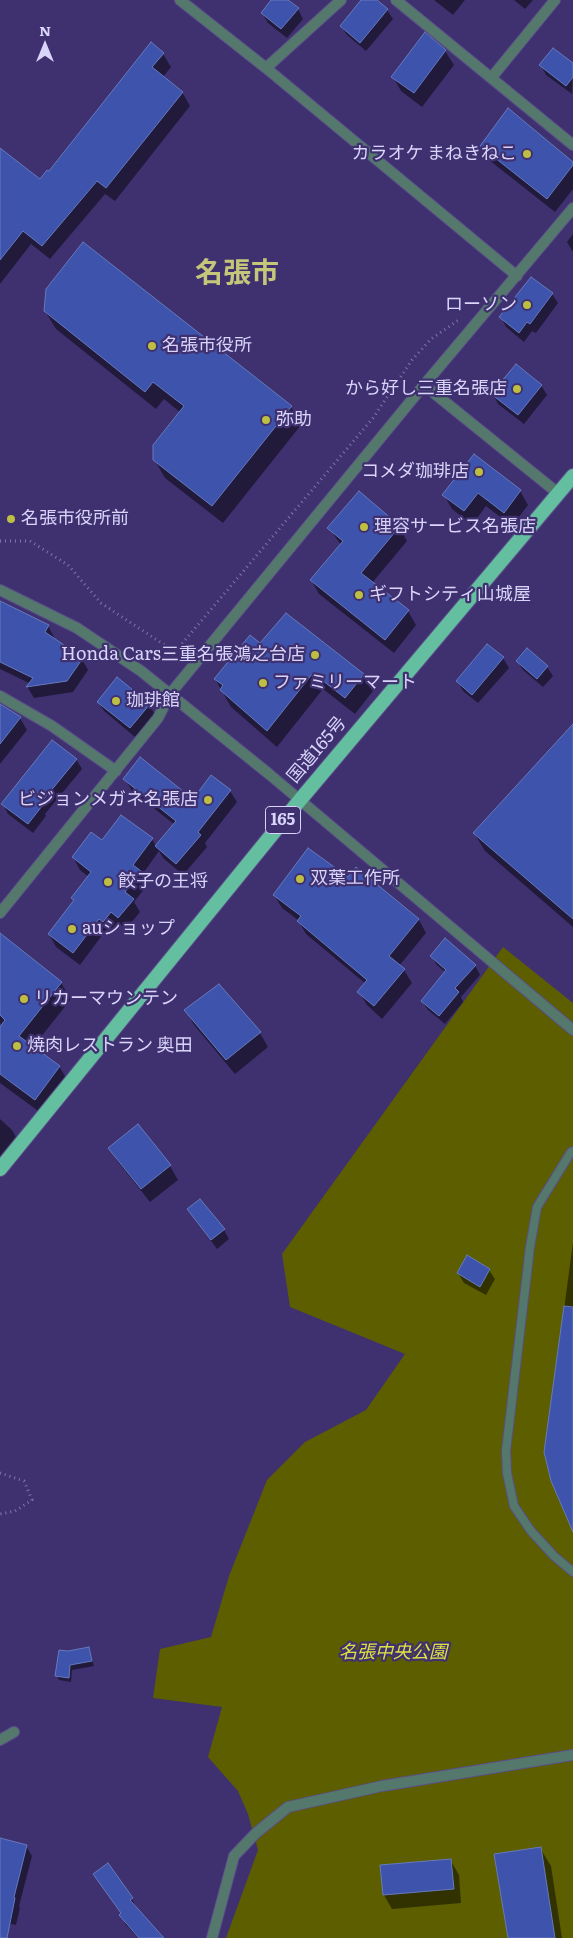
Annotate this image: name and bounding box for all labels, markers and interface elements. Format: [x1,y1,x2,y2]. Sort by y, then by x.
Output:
north arrow [20,20,70,70]
text: N [39,20,51,40]
place label: カラオケ まねきねこ [351,143,517,165]
marker: カラオケ まねきねこ [521,148,533,160]
district label: 名張市 [195,257,279,291]
place label: ローソン [445,294,517,316]
marker: ローソン [521,299,533,311]
place label: 名張市役所 [162,335,252,357]
marker: 名張市役所 [146,340,158,352]
place label: から好し三重名張店 [345,378,507,400]
marker: から好し三重名張店 [511,383,523,395]
place label: 弥助 [276,409,312,431]
marker: 弥助 [260,414,272,426]
place label: コメダ珈琲店 [361,461,469,483]
marker: コメダ珈琲店 [473,466,485,478]
place label: 名張市役所前 [21,508,129,530]
marker: 名張市役所前 [5,513,17,525]
place label: 理容サービス名張店 [374,516,536,538]
marker: 理容サービス名張店 [358,521,370,533]
place label: ギフトシティ山城屋 [369,584,531,606]
marker: ギフトシティ山城屋 [353,589,365,601]
place label: Honda Cars三重名張鴻之台店 [61,644,305,666]
marker: Honda Cars三重名張鴻之台店 [309,649,321,661]
place label: ファミリーマート [273,672,417,694]
marker: ファミリーマート [257,677,269,689]
place label: 珈琲館 [126,690,180,712]
marker: 珈琲館 [110,695,122,707]
street label: 国道165号 [283,712,351,788]
place label: ビジョンメガネ名張店 [18,789,198,811]
marker: ビジョンメガネ名張店 [202,794,214,806]
road number: 165 [266,806,300,834]
place label: 双葉工作所 [310,868,400,890]
place label: 餃子の王将 [118,871,208,893]
marker: 双葉工作所 [294,873,306,885]
marker: 餃子の王将 [102,876,114,888]
place label: auショップ [82,918,175,940]
marker: auショップ [66,923,78,935]
place label: リカーマウンテン [34,988,178,1010]
marker: リカーマウンテン [18,993,30,1005]
place label: 焼肉レストラン 奥田 [27,1035,193,1057]
marker: 焼肉レストラン 奥田 [11,1040,23,1052]
park label: 名張中央公園 [339,1642,447,1664]

